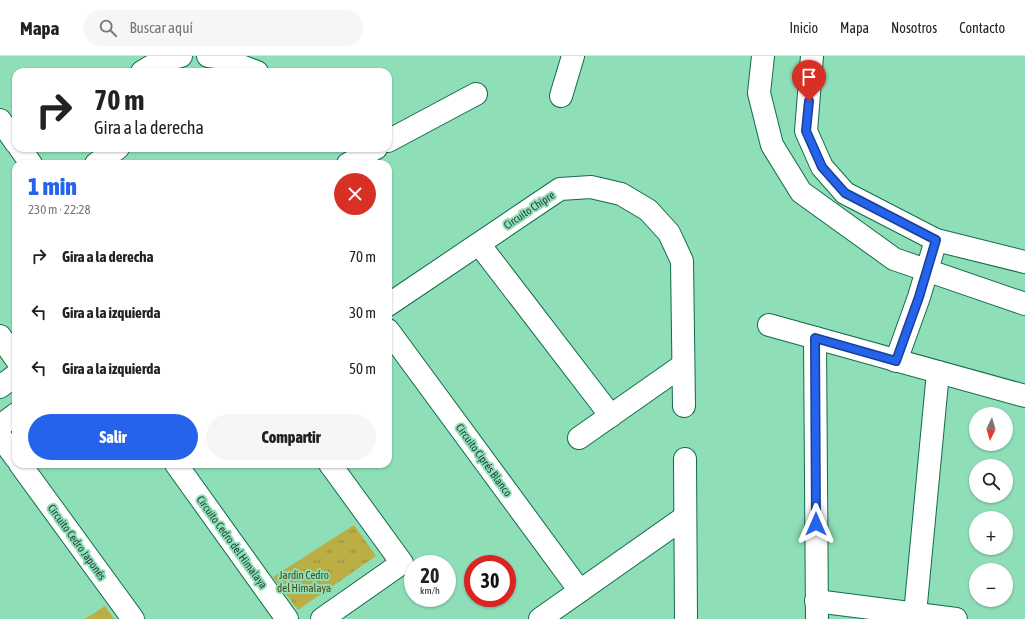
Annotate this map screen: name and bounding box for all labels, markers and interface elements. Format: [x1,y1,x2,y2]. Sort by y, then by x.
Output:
search box [83,10,363,46]
text: Mapa [20,17,59,39]
icon: search [97,17,119,39]
text: Buscar aquí [129,19,193,36]
text: Inicio [789,20,818,36]
text: Mapa [840,20,869,36]
text: Nosotros [891,20,937,36]
text: Contacto [959,20,1005,36]
pin [792,60,826,101]
icon: arrive [798,66,820,88]
icon: right [28,84,80,136]
text: 70 m [94,84,144,116]
text: Gira a la derecha [94,117,204,138]
text: 1 min [28,173,77,200]
button: close [334,173,376,215]
street label: Circuito Chipre [501,189,557,231]
text: 230 m · 22:28 [28,202,91,217]
icon: right [28,245,50,267]
text: Gira a la derecha [62,248,153,265]
text: 70 m [349,248,376,265]
icon: left [28,301,50,323]
text: Gira a la izquierda [62,304,160,321]
text: 30 m [349,304,376,321]
icon: left [28,357,50,379]
text: Gira a la izquierda [62,360,160,377]
text: 50 m [349,360,376,377]
north arrow [969,407,1013,451]
map controls [969,407,1013,607]
button: Salir [28,414,198,460]
button: Compartir [206,414,376,460]
street label: Circuito Ciprés Blanco [454,421,514,499]
button: search [969,459,1013,503]
street label: Circuito Cedro del Himalaya [194,493,270,591]
street label: Circuito Cedro Japonés [46,502,109,582]
position arrow [795,503,837,545]
button: + [969,511,1013,555]
speed limit sign: 30 [464,555,516,607]
button: − [969,563,1013,607]
text: 20 [421,564,439,587]
park label: Jardin Cedro del Himalaya [277,569,331,594]
text: km/h [420,585,440,596]

